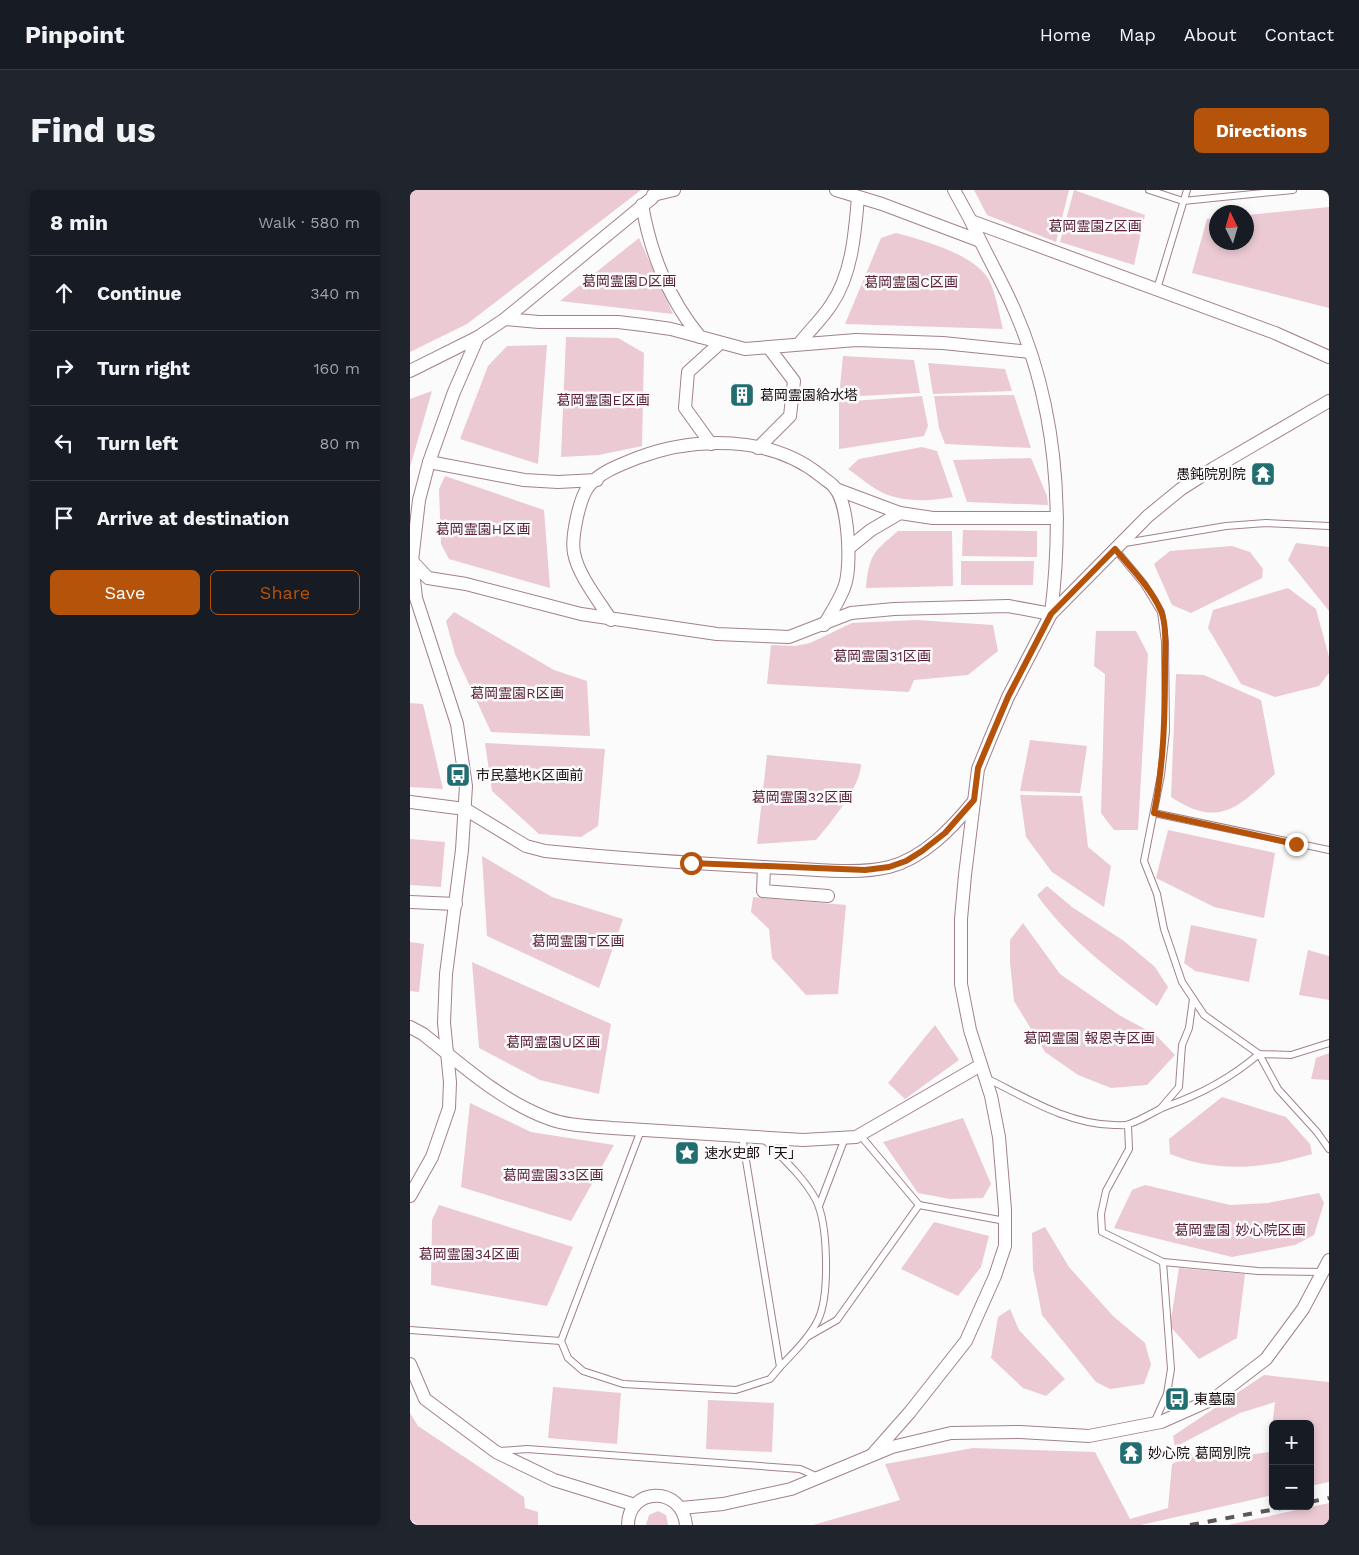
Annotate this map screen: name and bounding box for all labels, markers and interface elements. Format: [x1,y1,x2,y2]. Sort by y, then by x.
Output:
text: Pinpoint [25,21,125,49]
text: Home [1040,24,1091,45]
text: Map [1119,24,1156,45]
text: About [1184,24,1236,45]
text: Contact [1264,24,1334,45]
button: Directions [1194,108,1329,153]
text: Find us [30,109,156,151]
north arrow [1209,205,1254,250]
text: 8 min [50,210,108,235]
text: Walk · 580 m [258,213,360,232]
park label: 葛岡霊園Z区画 [1049,218,1141,234]
park label: 葛岡霊園D区画 [582,273,676,289]
park label: 葛岡霊園C区画 [864,274,958,290]
icon: ahead [50,279,78,307]
text: Continue [97,282,181,305]
text: 340 m [310,284,360,303]
icon: right [50,354,78,382]
text: Turn right [97,357,190,380]
text: 160 m [313,359,360,378]
building icon: 葛岡霊園給水塔 [729,382,755,408]
place label: 葛岡霊園給水塔 [760,387,858,403]
park label: 葛岡霊園E区画 [557,392,649,408]
icon: left [50,429,78,457]
text: Turn left [97,432,178,455]
text: 80 m [319,434,360,453]
temple icon: 愚鈍院別院 [1250,461,1276,487]
place label: 愚鈍院別院 [1176,466,1246,482]
icon: arrive [50,504,78,532]
text: Arrive at destination [97,507,289,530]
park label: 葛岡霊園H区画 [436,521,530,537]
button: Save [50,570,200,615]
button: Share [210,570,360,615]
park label: 葛岡霊園31区画 [833,648,931,664]
park label: 葛岡霊園R区画 [470,685,564,701]
bus stop icon: 市民墓地K区画前 [445,762,471,788]
place label: 市民墓地K区画前 [476,767,583,783]
park label: 葛岡霊園32区画 [752,789,852,805]
route end [1285,833,1308,856]
route start [680,852,703,875]
park label: 葛岡霊園T区画 [532,933,624,949]
park label: 葛岡霊園 報恩寺区画 [1024,1030,1154,1046]
park label: 葛岡霊園U区画 [506,1034,600,1050]
place icon: 速水史郎「天」 [674,1140,700,1166]
place label: 速水史郎「天」 [704,1145,802,1161]
park label: 葛岡霊園33区画 [503,1167,603,1183]
park label: 葛岡霊園 妙心院区画 [1175,1222,1305,1238]
park label: 葛岡霊園34区画 [419,1246,519,1262]
bus stop icon: 東墓園 [1164,1386,1190,1412]
place label: 東墓園 [1194,1391,1236,1407]
map controls [1269,1420,1314,1510]
button: + [1269,1420,1314,1465]
temple icon: 妙心院 葛岡別院 [1118,1440,1144,1466]
place label: 妙心院 葛岡別院 [1148,1445,1251,1461]
button: − [1269,1465,1314,1510]

